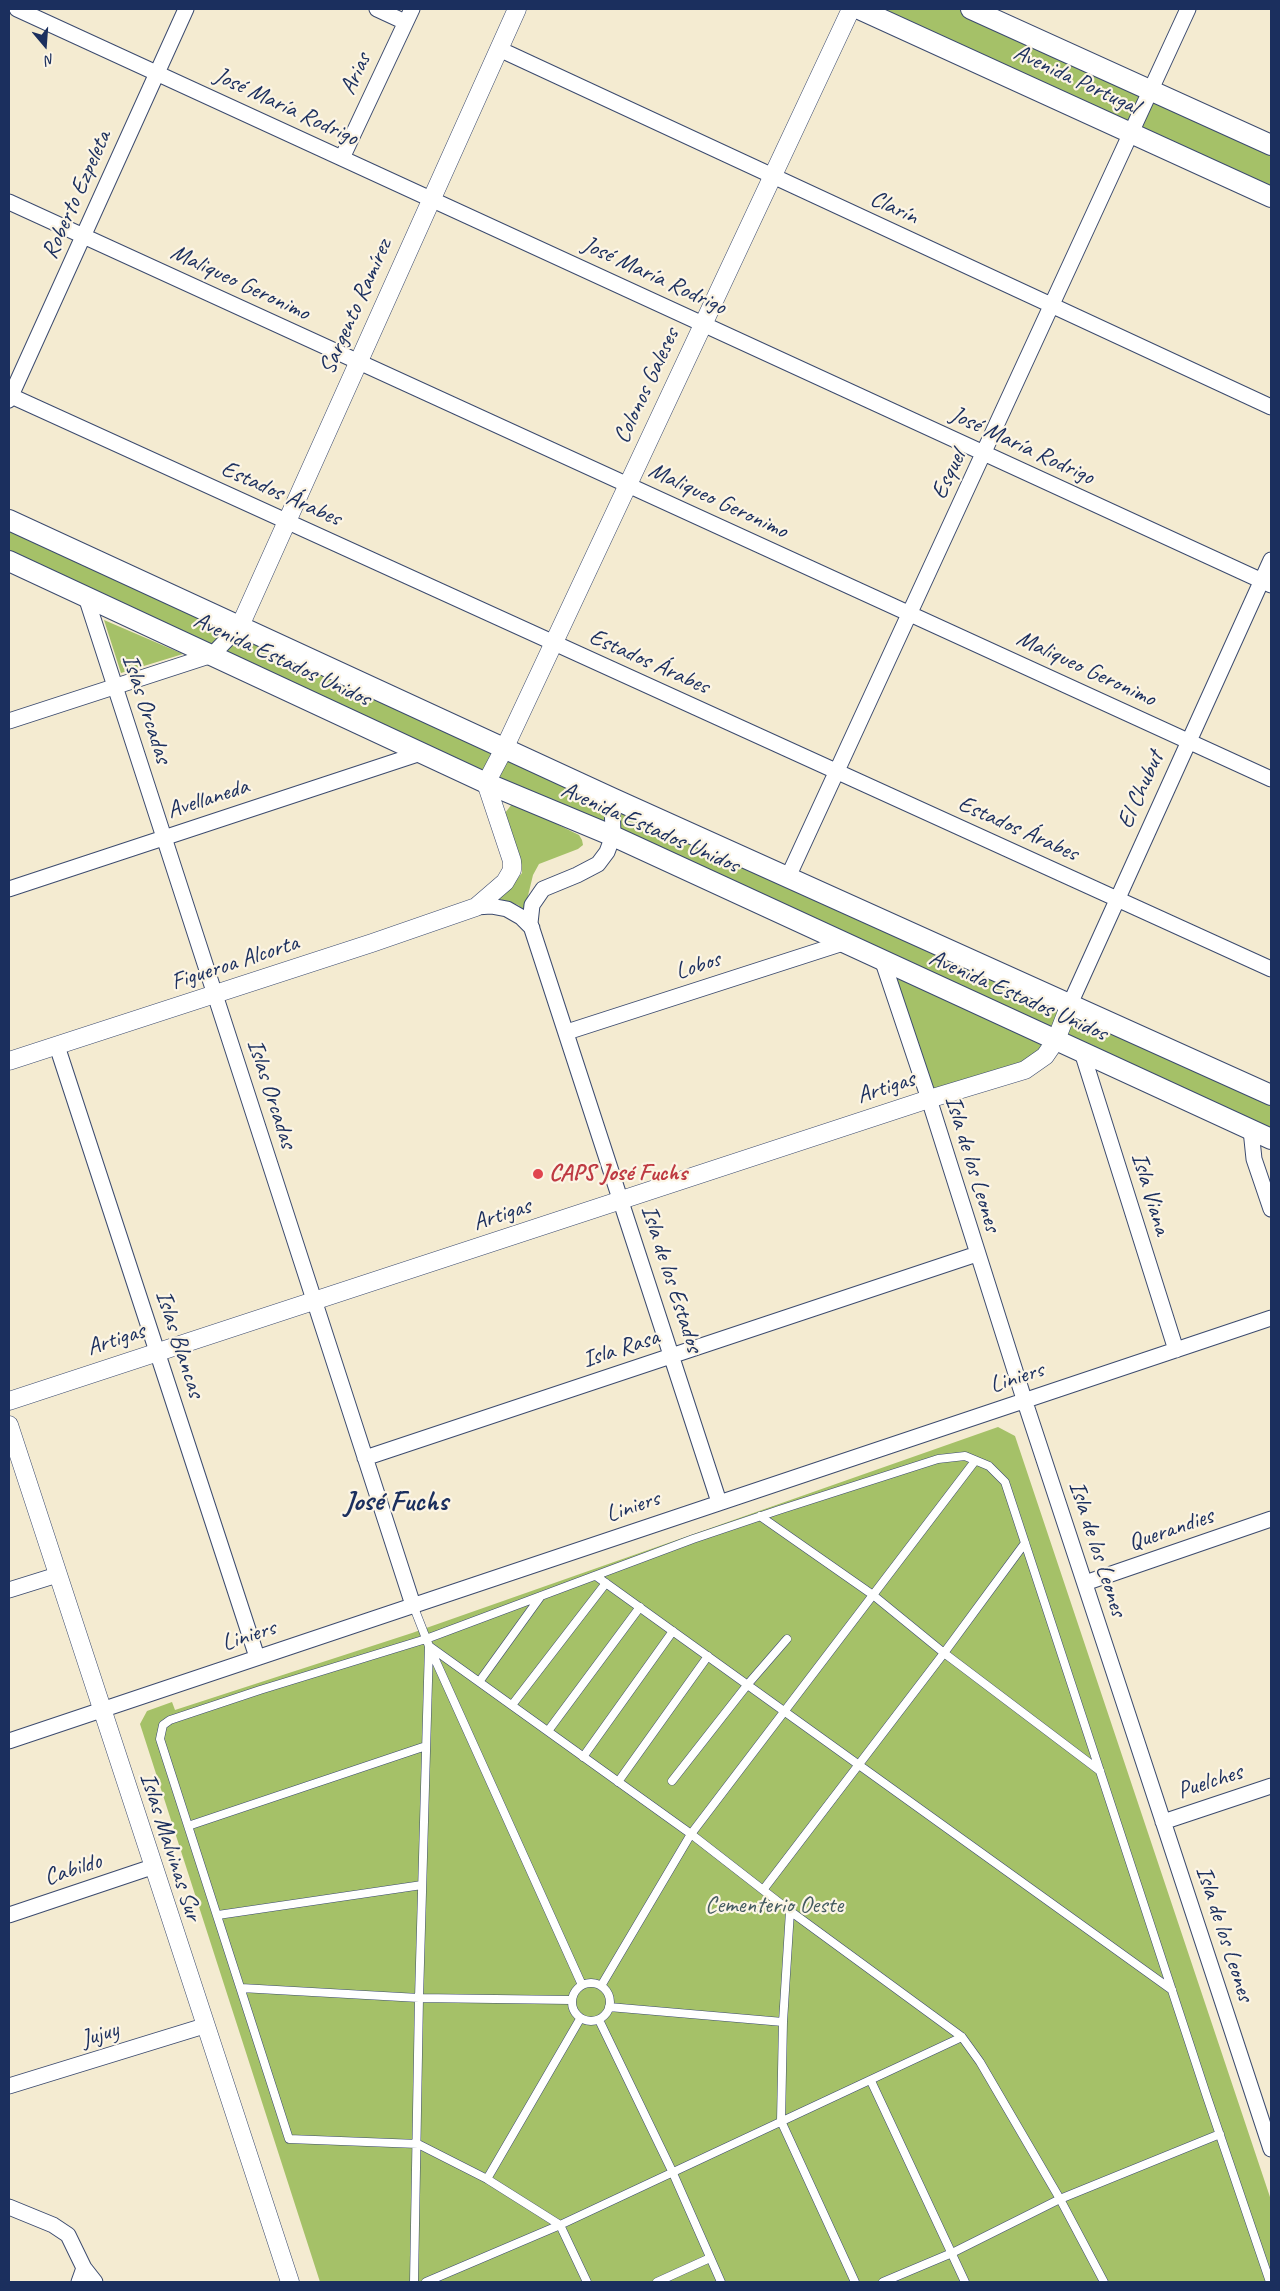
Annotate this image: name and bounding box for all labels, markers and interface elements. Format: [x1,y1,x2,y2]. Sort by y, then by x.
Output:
north arrow [20,20,70,70]
street label: Avenida Portugal [1009,38,1143,122]
street label: Arias [334,48,378,100]
text: N [43,50,57,69]
street label: José María Rodrigo [210,61,362,153]
street label: Roberto Ezpeleta [36,126,118,264]
street label: Clarín [865,184,923,232]
street label: José María Rodrigo [578,230,730,322]
street label: Sargento Ramírez [313,235,399,379]
street label: Maliqueo Geronimo [166,238,314,328]
street label: Colonos Galeses [608,324,686,448]
street label: José María Rodrigo [946,400,1098,492]
street label: Esquel [925,446,973,504]
street label: Estados Árabes [216,455,346,533]
street label: Maliqueo Geronimo [644,456,792,546]
street label: Avenida Estados Unidos [189,606,375,714]
street label: Estados Árabes [584,623,714,701]
street label: Maliqueo Geronimo [1012,624,1160,714]
street label: Islas Orcadas [115,651,177,767]
street label: El Chubut [1111,747,1171,833]
street label: Avellaneda [164,772,252,826]
street label: Avenida Estados Unidos [556,776,744,880]
street label: Estados Árabes [953,790,1083,868]
street label: Figueroa Alcorta [168,929,302,997]
street label: Avenida Estados Unidos [924,944,1112,1048]
street label: Lobos [672,945,724,987]
street label: Islas Orcadas [240,1036,302,1152]
street label: Artigas [853,1065,919,1111]
street label: Isla de los Leones [938,1092,1006,1236]
street label: Isla Viana [1124,1149,1176,1239]
place label: CAPS José Fuchs [549,1160,687,1188]
marker: CAPS José Fuchs [531,1167,545,1181]
street label: Artigas [469,1192,535,1238]
street label: Isla de los Estados [634,1202,708,1356]
street label: Islas Blancas [148,1287,210,1401]
street label: Artigas [83,1317,149,1363]
street label: Isla Rasa [579,1323,663,1375]
street label: Liniers [986,1356,1048,1400]
street label: Isla de los Leones [1062,1478,1132,1620]
street label: Liniers [602,1484,664,1530]
district label: José Fuchs [344,1485,448,1519]
street label: Querandies [1125,1502,1217,1558]
street label: Liniers [218,1614,280,1658]
street label: Puelches [1174,1758,1246,1806]
street label: Islas Malvinas Sur [133,1769,207,1925]
street label: Cabildo [41,1847,105,1893]
street label: Isla de los Leones [1189,1863,1259,2005]
park label: Cementerio Oeste [705,1892,843,1920]
street label: Jujuy [78,2016,122,2054]

